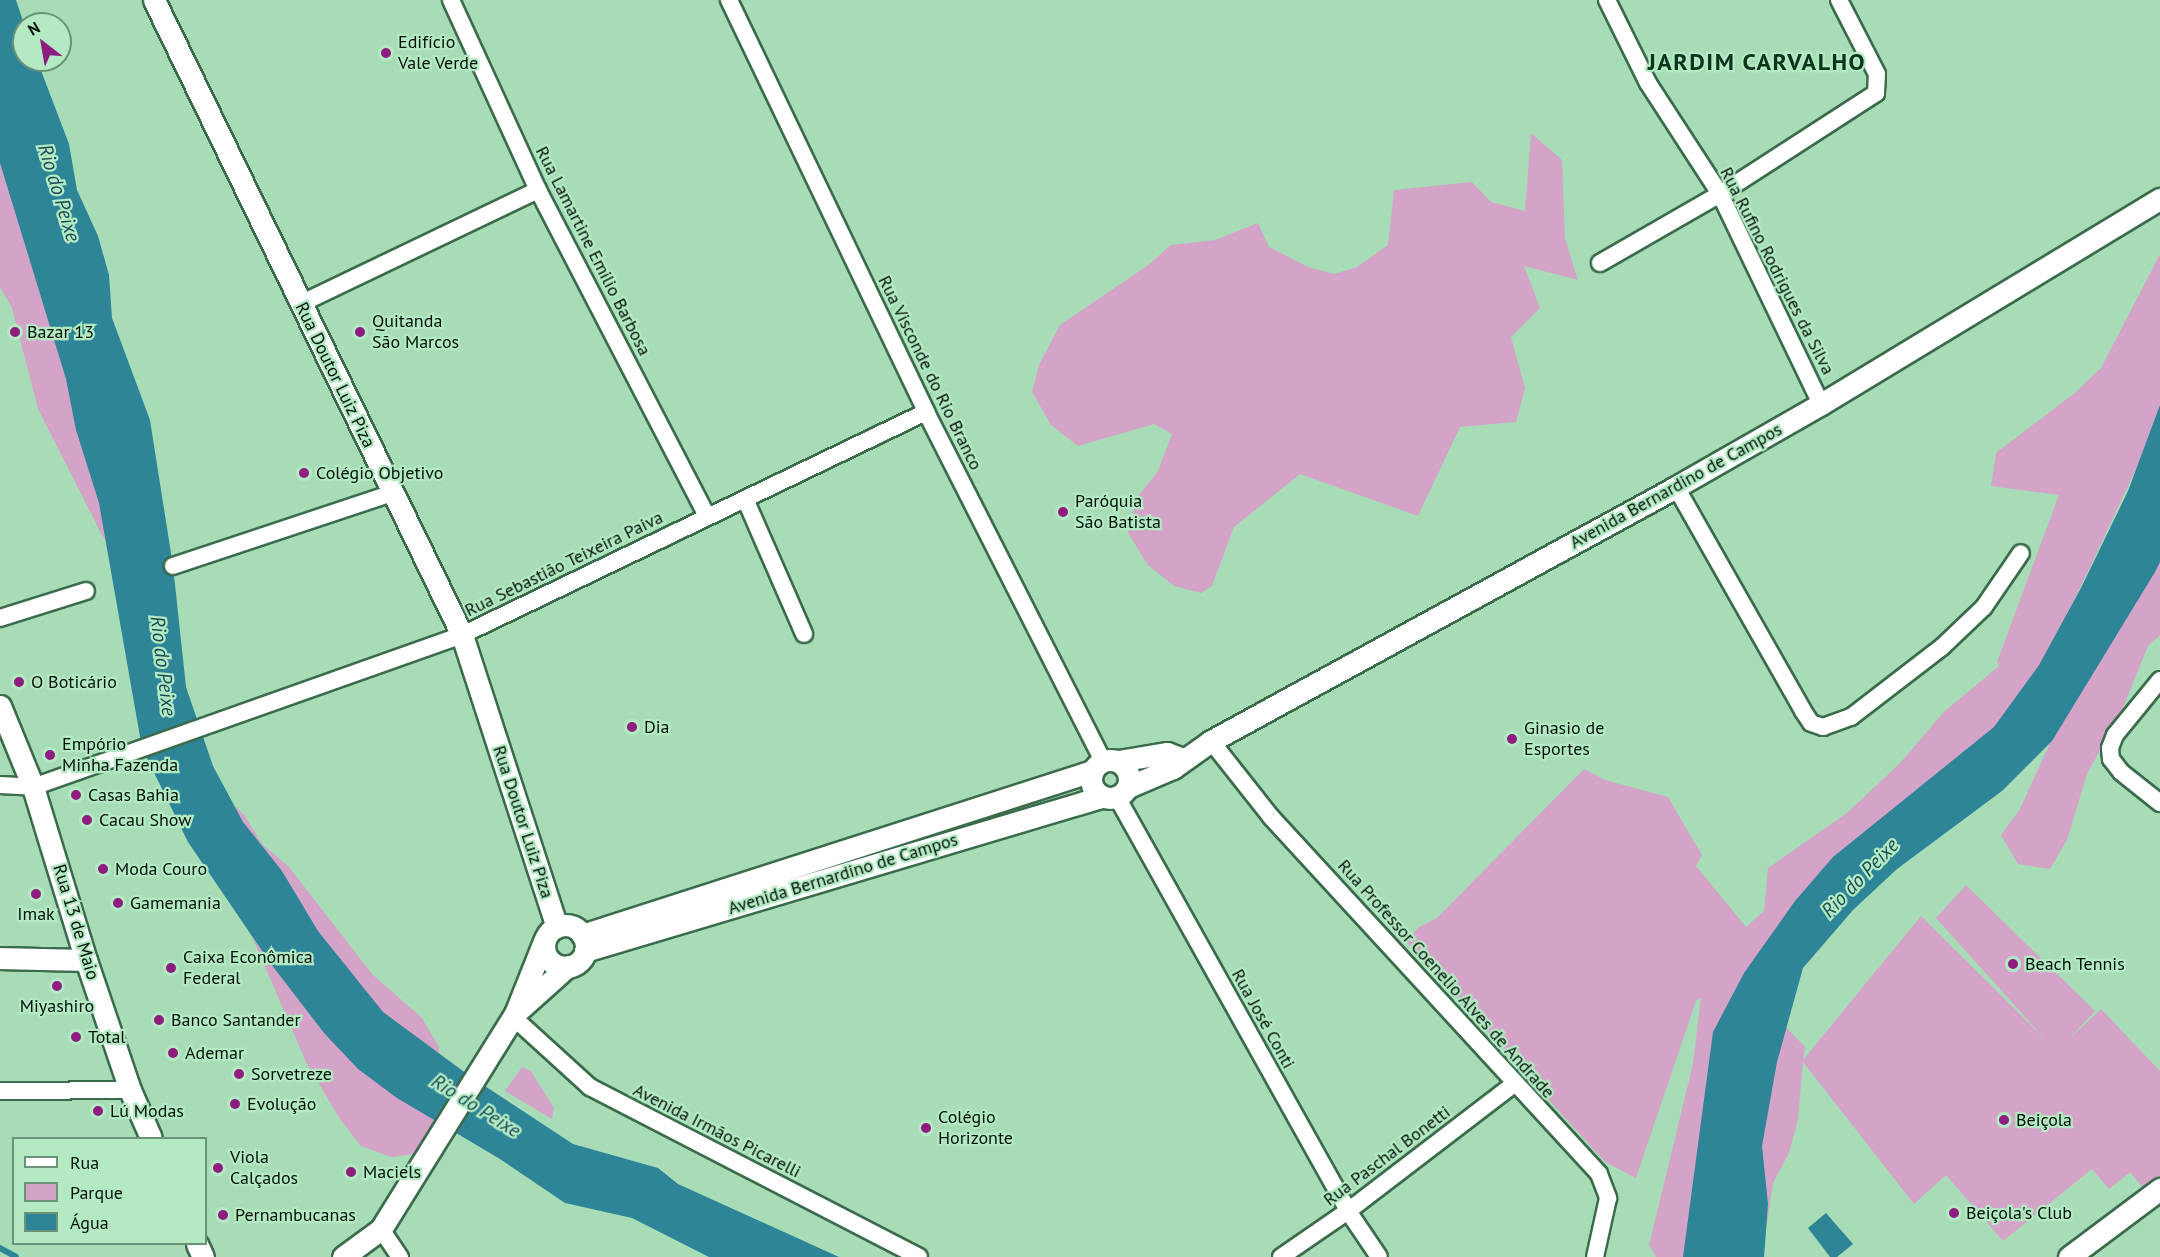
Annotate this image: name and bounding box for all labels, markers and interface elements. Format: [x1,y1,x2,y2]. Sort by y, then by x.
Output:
north arrow [12,12,72,72]
text: N [24,17,43,40]
place label: Edifício Vale Verde [398,32,479,74]
marker: Edifício Vale Verde [379,46,393,60]
district label: JARDIM CARVALHO [1648,48,1866,76]
water label: Rio do Peixe [33,141,85,245]
street label: Rua Lamartine Emilio Barbosa [531,143,655,359]
street label: Rua Rufino Rodrigues da Silva [1715,164,1839,378]
street label: Rua Visconde do Rio Branco [873,272,987,474]
street label: Rua Doutor Luiz Piza [290,298,380,452]
place label: Quitanda São Marcos [372,311,459,354]
place label: Bazar 13 [27,321,94,343]
marker: Bazar 13 [8,325,22,339]
marker: Quitanda São Marcos [353,325,367,339]
street label: Avenida Bernardino de Campos [1566,419,1786,553]
place label: Colégio Objetivo [316,462,443,484]
marker: Colégio Objetivo [297,466,311,480]
place label: Paróquia São Batista [1075,491,1161,534]
marker: Paróquia São Batista [1056,505,1070,519]
street label: Rua Sebastião Teixeira Paiva [461,506,667,622]
water label: Rio do Peixe [145,615,181,717]
place label: O Boticário [31,671,117,693]
marker: O Boticário [12,675,26,689]
place label: Dia [644,716,670,738]
place label: Ginasio de Esportes [1524,718,1604,760]
marker: Dia [625,720,639,734]
marker: Ginasio de Esportes [1505,732,1519,746]
place label: Empório Minha Fazenda [62,734,178,777]
street label: Rua Doutor Luiz Piza [488,743,558,901]
marker: Empório Minha Fazenda [43,748,57,762]
place label: Casas Bahia [88,784,179,806]
marker: Casas Bahia [69,788,83,802]
place label: Cacau Show [99,809,192,831]
marker: Cacau Show [80,813,94,827]
street label: Avenida Bernardino de Campos [725,829,961,919]
water label: Rio do Peixe [1816,834,1904,922]
street label: Rua Professor Coenelio Alves de Andrade [1333,855,1559,1103]
place label: Moda Couro [115,858,207,880]
street label: Rua 13 de Maio [48,862,104,982]
marker: Moda Couro [96,862,110,876]
marker: Imak [29,887,43,901]
place label: Gamemania [130,892,221,914]
marker: Gamemania [111,896,125,910]
place label: Imak [17,903,55,925]
place label: Caixa Econômica Federal [183,947,313,990]
place label: Beach Tennis [2025,953,2125,975]
marker: Beach Tennis [2006,957,2020,971]
marker: Caixa Econômica Federal [164,961,178,975]
street label: Rua José Conti [1227,965,1299,1073]
marker: Miyashiro [50,979,64,993]
place label: Miyashiro [20,995,94,1017]
place label: Banco Santander [171,1009,301,1031]
marker: Banco Santander [152,1013,166,1027]
place label: Total [88,1026,126,1048]
marker: Total [69,1030,83,1044]
place label: Ademar [185,1042,244,1064]
marker: Ademar [166,1046,180,1060]
place label: Sorvetreze [251,1063,332,1085]
marker: Sorvetreze [232,1067,246,1081]
water label: Rio do Peixe [427,1069,525,1143]
street label: Avenida Irmãos Picarelli [630,1079,804,1183]
place label: Evolução [247,1093,316,1115]
marker: Evolução [228,1097,242,1111]
place label: Lú Modas [110,1100,184,1122]
street label: Rua Paschal Bonetti [1319,1101,1455,1211]
marker: Lú Modas [91,1104,105,1118]
place label: Colégio Horizonte [938,1107,1013,1150]
place label: Beiçola [2016,1109,2072,1131]
marker: Beiçola [1997,1113,2011,1127]
marker: Colégio Horizonte [919,1121,933,1135]
legend [12,1137,207,1245]
place label: Viola Calçados [230,1147,298,1190]
text: Rua [70,1151,99,1174]
marker: Viola Calçados [211,1161,225,1175]
place label: Maciels [363,1161,421,1183]
marker: Maciels [344,1165,358,1179]
text: Parque [70,1181,123,1204]
place label: Beiçola's Club [1966,1202,2072,1224]
place label: Pernambucanas [235,1204,356,1226]
marker: Beiçola's Club [1947,1206,1961,1220]
marker: Pernambucanas [216,1208,230,1222]
text: Água [70,1211,109,1234]

